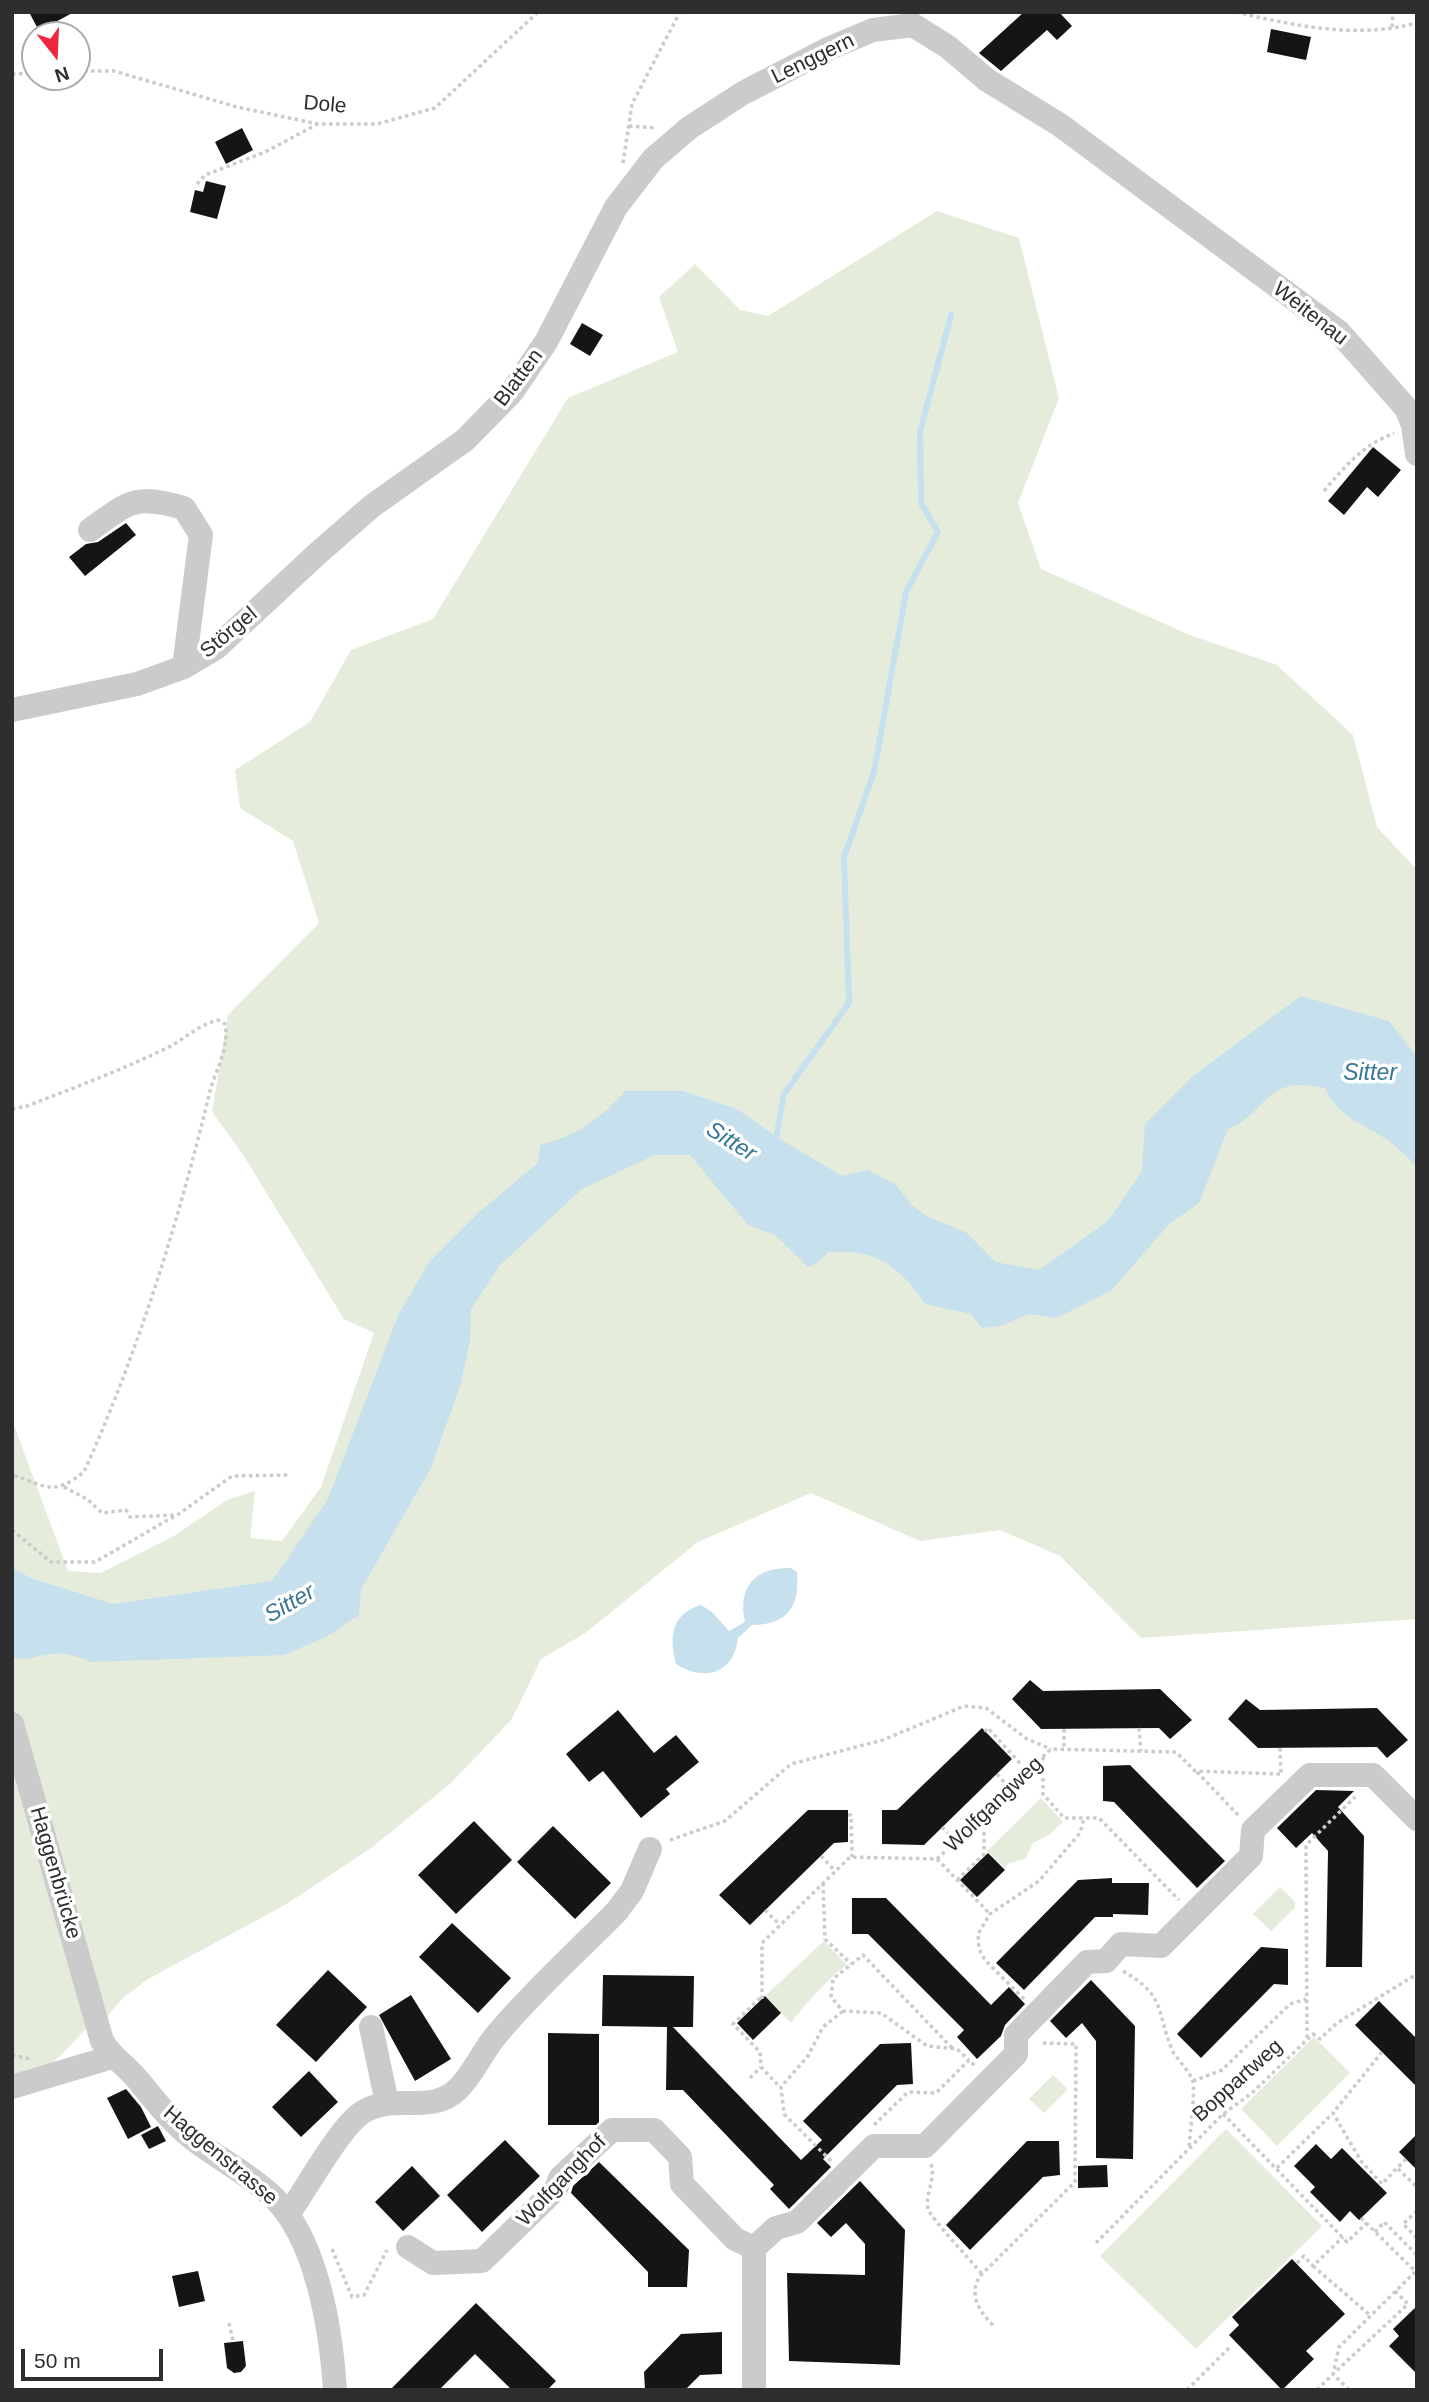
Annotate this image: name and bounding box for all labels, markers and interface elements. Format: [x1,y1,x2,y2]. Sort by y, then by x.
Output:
north arrow [21,21,91,91]
street label: Lenggern [768,28,858,90]
text: N [52,62,72,87]
street label: Dole [302,91,348,119]
street label: Weitenau [1267,277,1353,351]
street label: Blatten [489,344,549,412]
street label: Störgel [195,602,263,664]
water label: Sitter [1343,1060,1397,1088]
water label: Sitter [701,1116,761,1168]
water label: Sitter [260,1579,320,1629]
street label: Wolfgangweg [940,1752,1048,1858]
street label: Haggenbrücke [24,1804,86,1942]
street label: Boppartweg [1188,2034,1288,2128]
street label: Haggenstrasse [158,2101,282,2211]
street label: Wolfganghof [512,2130,612,2232]
scale bar [24,2336,166,2380]
text: 50 m [34,2349,81,2372]

